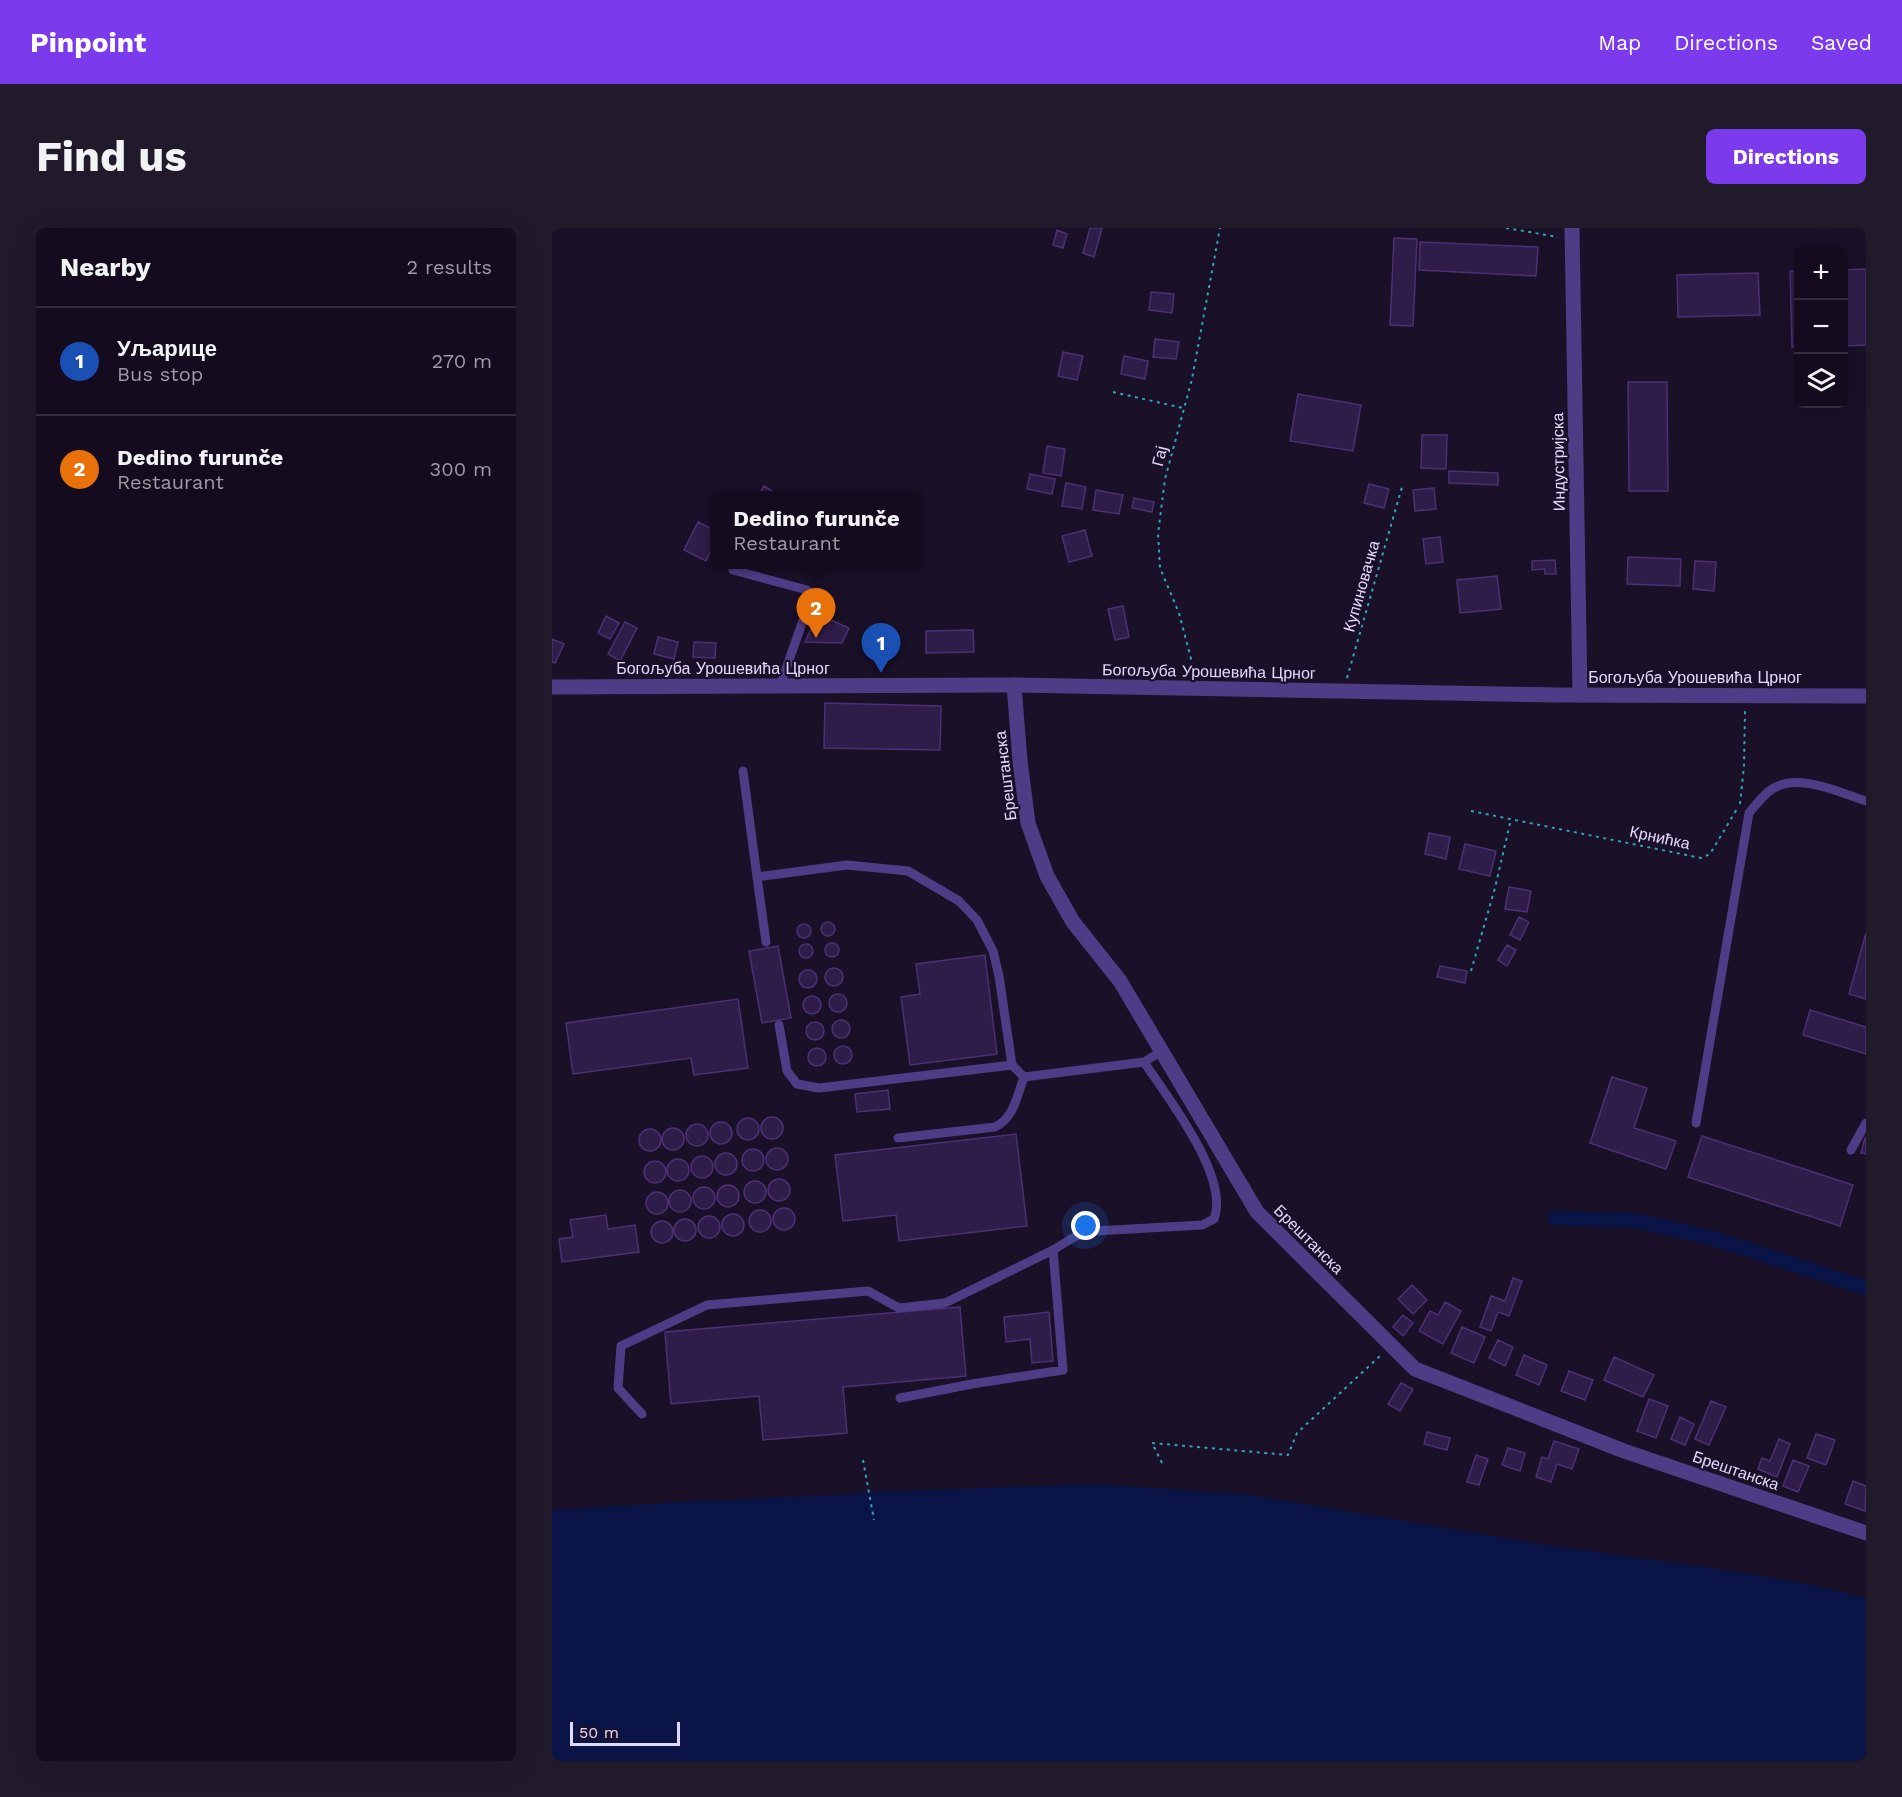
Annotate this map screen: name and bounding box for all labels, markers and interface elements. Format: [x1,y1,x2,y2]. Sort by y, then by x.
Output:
text: Pinpoint [30,26,146,59]
text: Map [1598,30,1641,55]
text: Directions [1674,30,1778,55]
text: Saved [1811,30,1872,55]
button: Directions [1706,129,1866,184]
text: Find us [36,132,187,181]
map controls [1794,246,1848,408]
button: + [1794,246,1848,300]
text: Nearby [60,252,151,282]
text: 2 results [407,255,492,279]
button: − [1794,300,1848,354]
text: Уљарице [117,336,217,361]
text: 1 [75,349,84,373]
text: 270 m [432,349,492,373]
button: layers [1794,354,1848,408]
text: Bus stop [117,362,203,386]
street label: Индустријска [1548,413,1569,511]
street label: Гај [1148,444,1171,468]
text: Dedino furunče [117,445,283,470]
text: 2 [74,457,85,481]
text: 300 m [430,457,492,481]
text: Restaurant [117,470,224,494]
popup [710,491,923,569]
text: Dedino furunče [733,506,900,531]
text: Restaurant [733,531,840,555]
street label: Купиновачка [1339,538,1384,634]
pin: 2 [796,588,836,638]
pin: 1 [862,624,900,673]
street label: Богољуба Урошевића Црног [616,659,830,678]
street label: Богољуба Урошевића Црног [1102,660,1316,683]
street label: Богољуба Урошевића Црног [1588,668,1802,687]
street label: Брештанска [991,730,1020,822]
street label: Крнићка [1628,822,1692,853]
street label: Брештанска [1270,1201,1347,1278]
your location [1071,1211,1100,1240]
street label: Брештанска [1690,1447,1782,1494]
scale bar [570,1719,680,1746]
text: 50 m [579,1723,619,1742]

